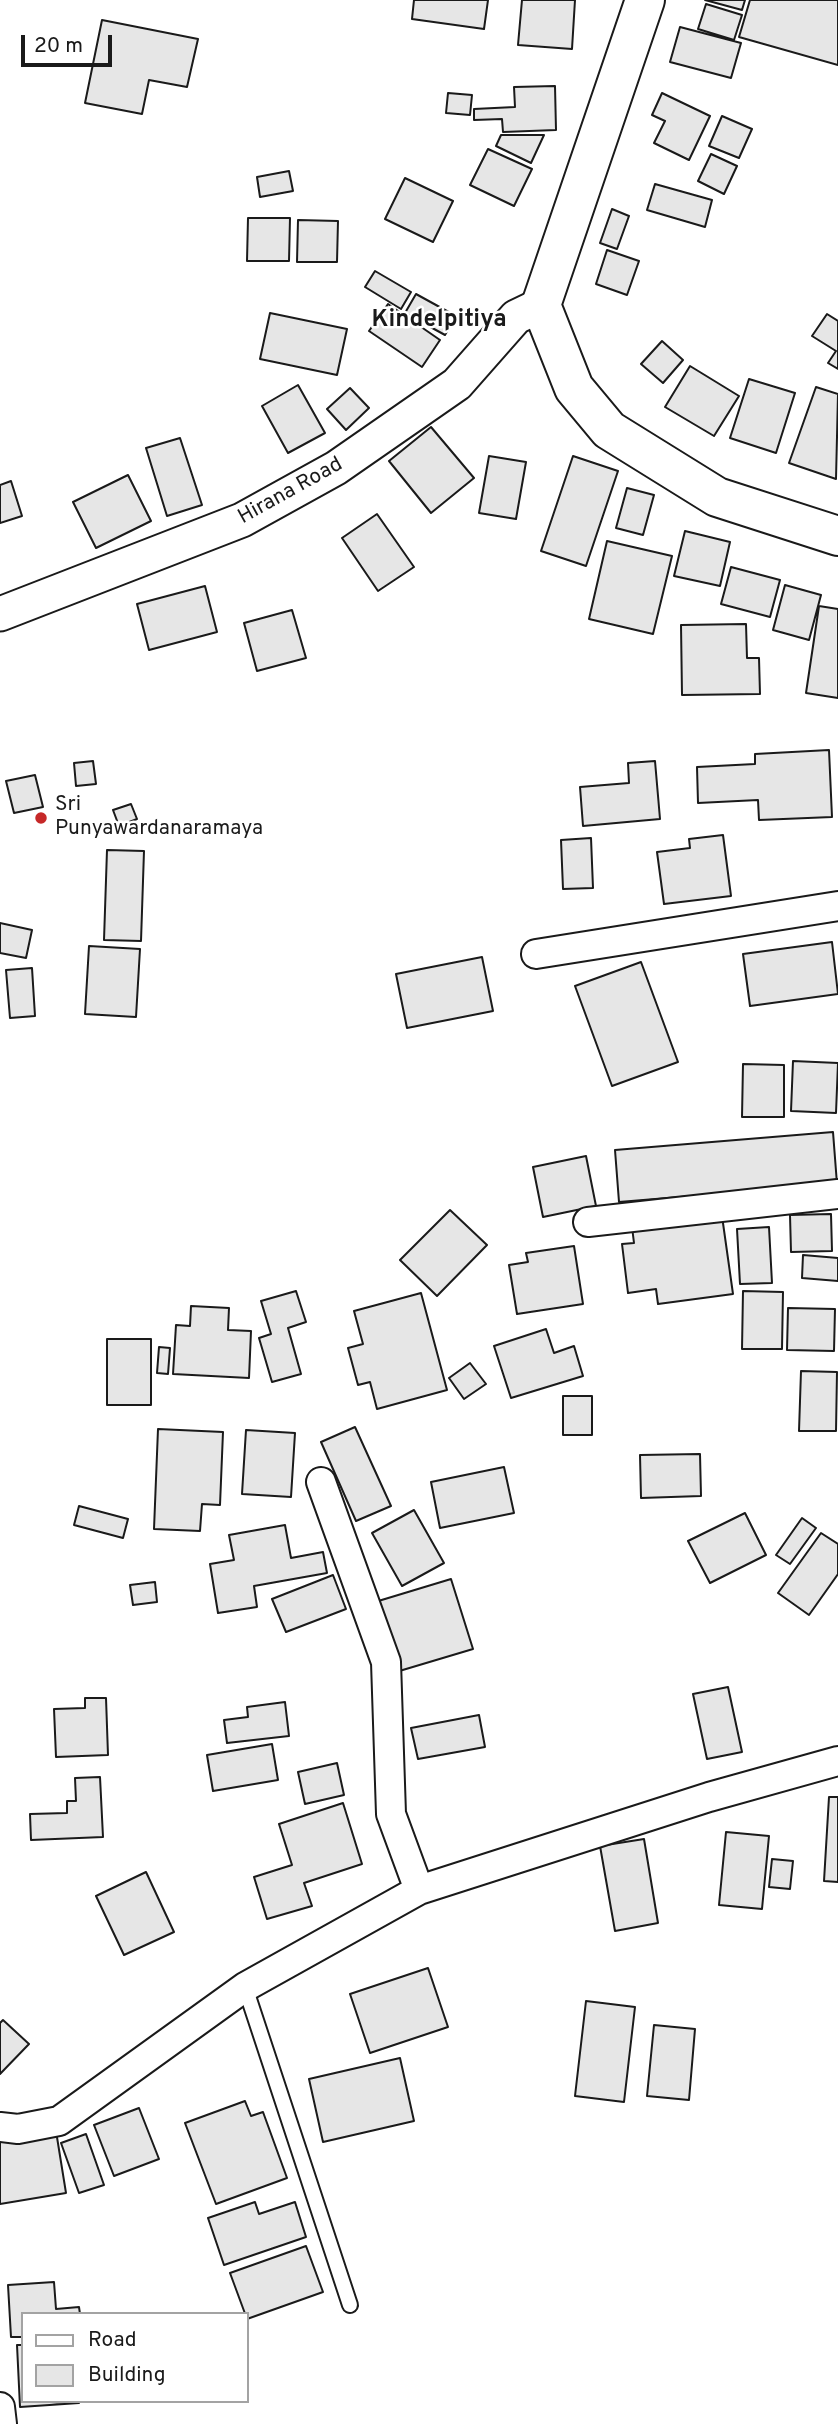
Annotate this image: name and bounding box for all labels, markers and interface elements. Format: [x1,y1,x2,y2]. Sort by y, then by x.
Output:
scale bar [24,21,116,65]
text: 20 m [34,33,83,60]
district label: Kindelpitiya [371,307,507,335]
street label: Hirana Road [234,453,348,531]
place label: Sri Punyawardanaramaya [55,793,263,843]
marker: Sri Punyawardanaramaya [33,810,49,826]
legend [21,2312,248,2403]
text: Road [88,2327,137,2354]
text: Building [88,2362,166,2389]

